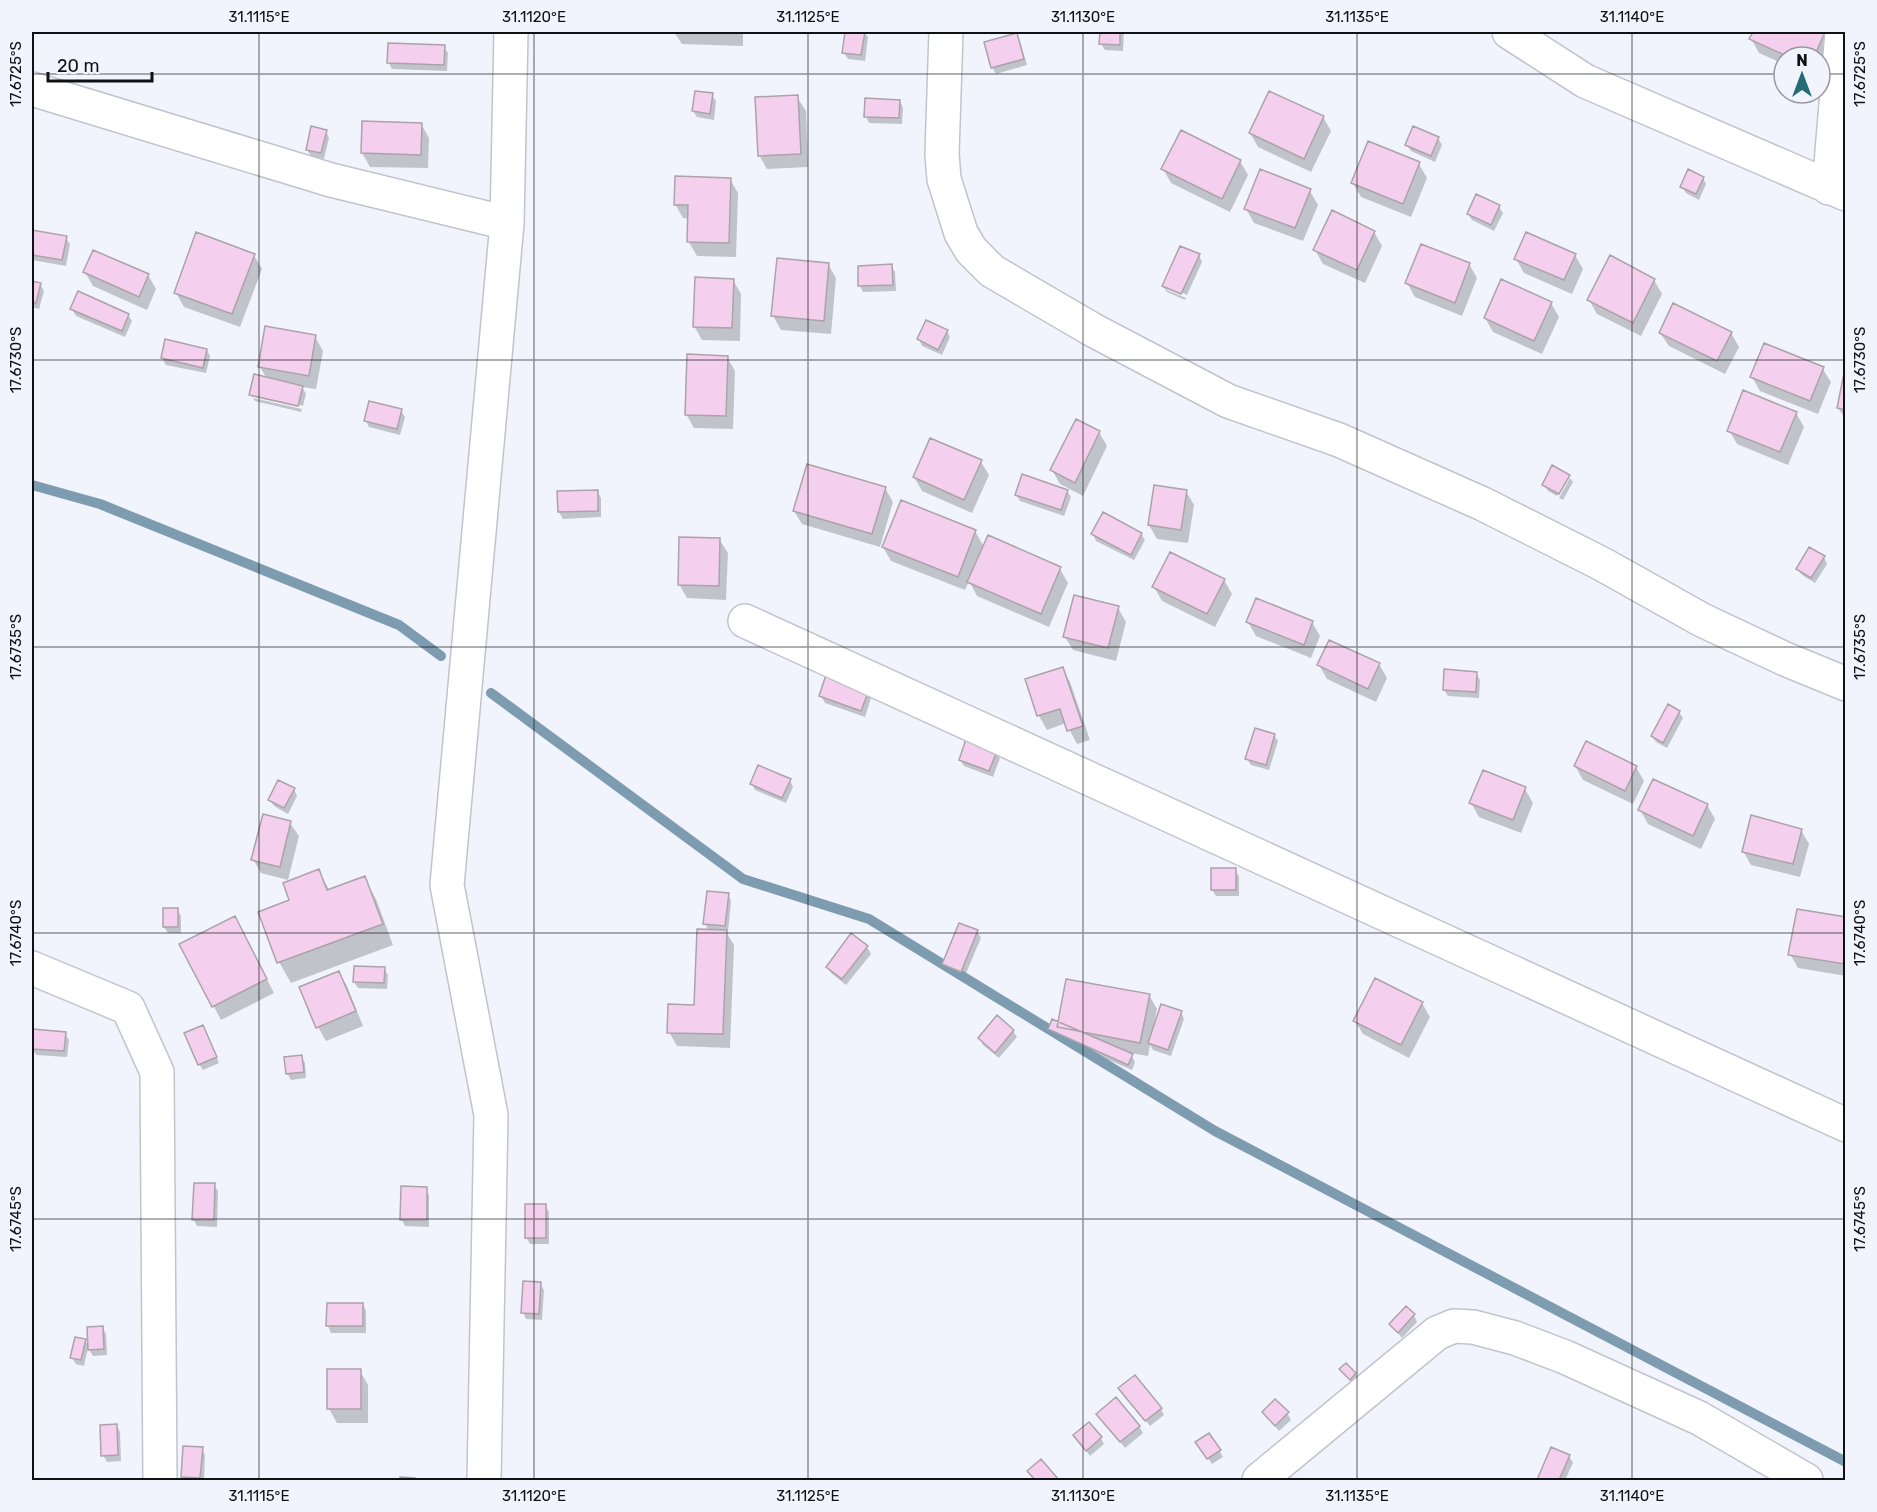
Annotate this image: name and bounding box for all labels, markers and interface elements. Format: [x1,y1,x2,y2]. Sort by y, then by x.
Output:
text: 31.1115°E [228,8,290,26]
text: 31.1120°E [502,8,566,26]
text: 31.1125°E [776,8,840,26]
text: 31.1130°E [1051,8,1115,26]
text: 31.1135°E [1325,8,1389,26]
text: 31.1140°E [1600,8,1664,26]
text: 17.6725°S [7,41,25,107]
text: 17.6725°S [1851,41,1869,107]
scale bar [48,45,152,83]
north arrow [1772,45,1832,105]
text: N [1796,51,1808,70]
text: 20 m [57,55,99,77]
text: 17.6730°S [7,327,25,393]
text: 17.6730°S [1851,327,1869,393]
text: 17.6735°S [7,614,25,680]
text: 17.6735°S [1851,614,1869,680]
text: 17.6740°S [7,900,25,966]
text: 17.6740°S [1851,900,1869,966]
text: 17.6745°S [7,1186,25,1252]
text: 17.6745°S [1851,1186,1869,1252]
text: 31.1115°E [228,1487,290,1505]
text: 31.1120°E [502,1487,566,1505]
text: 31.1125°E [776,1487,840,1505]
text: 31.1130°E [1051,1487,1115,1505]
text: 31.1135°E [1325,1487,1389,1505]
text: 31.1140°E [1600,1487,1664,1505]

